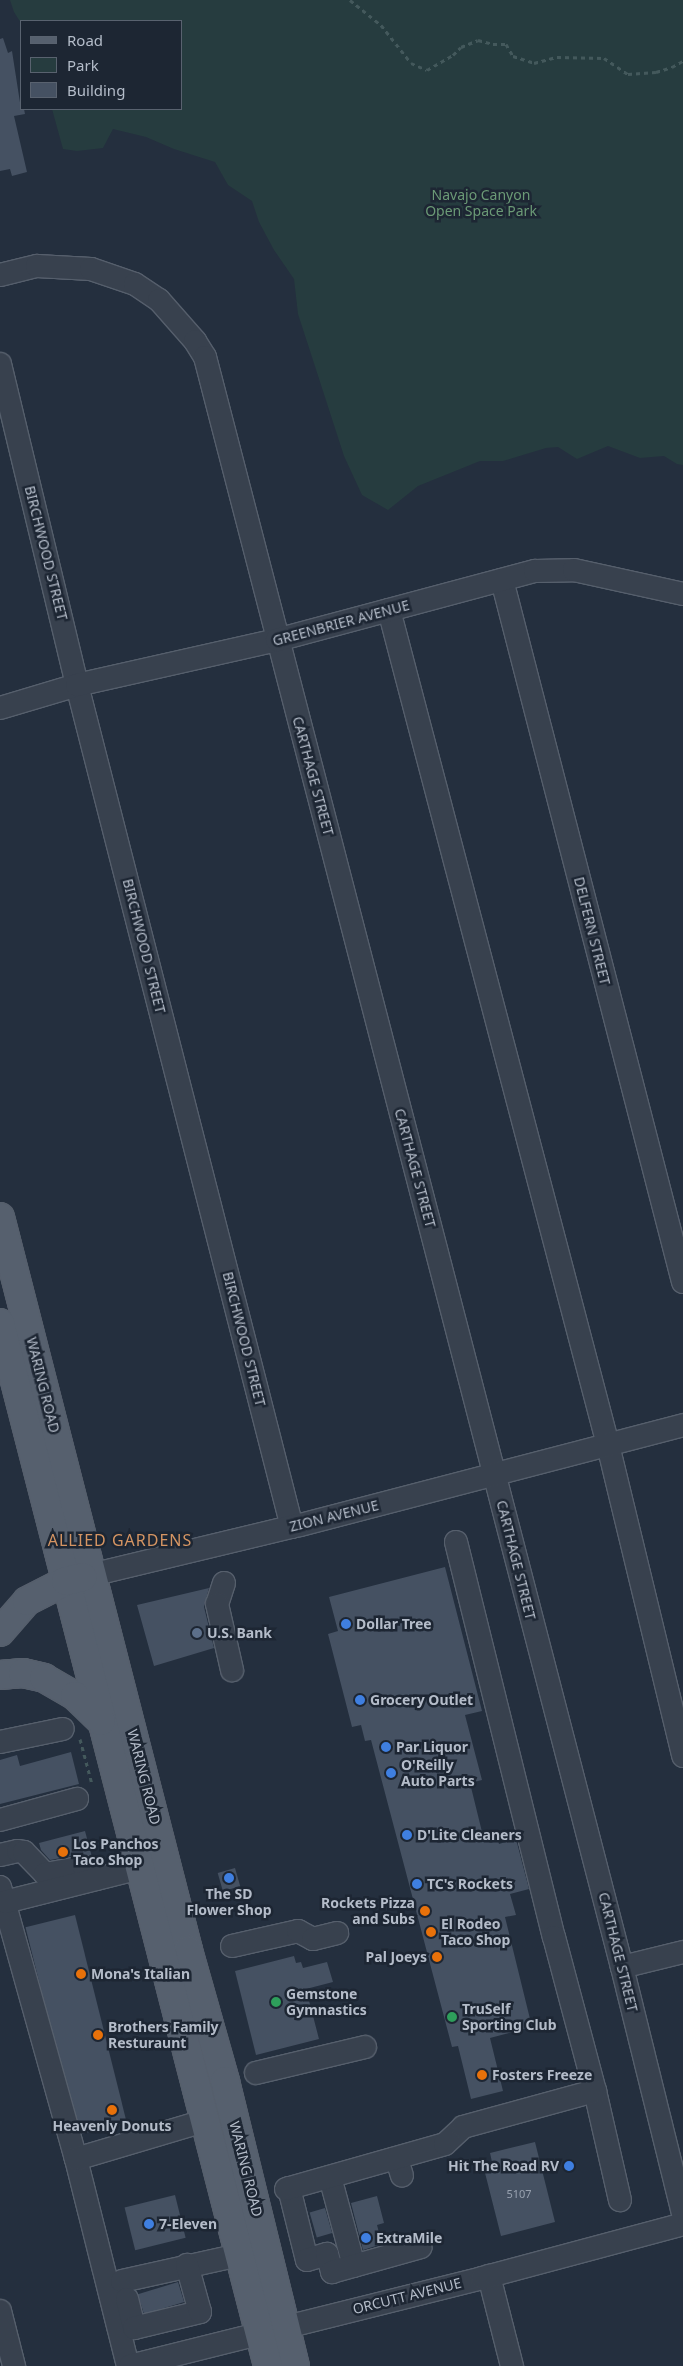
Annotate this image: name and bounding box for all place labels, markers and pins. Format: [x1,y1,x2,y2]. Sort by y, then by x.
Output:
place label: Dollar Tree [356,1616,432,1632]
marker: Dollar Tree [340,1618,352,1630]
place label: U.S. Bank [207,1625,272,1641]
marker: U.S. Bank [191,1627,203,1639]
place label: Grocery Outlet [370,1692,473,1708]
marker: Grocery Outlet [354,1694,366,1706]
place label: Par Liquor [396,1739,468,1755]
marker: Par Liquor [380,1741,392,1753]
place label: O'Reilly Auto Parts [401,1757,475,1790]
marker: O'Reilly Auto Parts [385,1767,397,1779]
place label: D'Lite Cleaners [417,1827,522,1843]
marker: D'Lite Cleaners [401,1829,413,1841]
place label: Los Panchos Taco Shop [73,1836,159,1868]
marker: Los Panchos Taco Shop [57,1846,69,1858]
marker: The SD Flower Shop [223,1872,235,1884]
place label: TC's Rockets [427,1876,513,1892]
marker: TC's Rockets [411,1878,423,1890]
place label: The SD Flower Shop [187,1886,271,1918]
place label: Rockets Pizza and Subs [321,1895,415,1928]
marker: Rockets Pizza and Subs [419,1905,431,1917]
place label: El Rodeo Taco Shop [441,1916,510,1948]
marker: El Rodeo Taco Shop [425,1926,437,1938]
place label: Pal Joeys [366,1949,427,1965]
marker: Pal Joeys [431,1951,443,1963]
place label: Mona's Italian [91,1966,190,1982]
marker: Mona's Italian [75,1968,87,1980]
place label: Gemstone Gymnastics [286,1986,367,2018]
marker: Gemstone Gymnastics [270,1996,282,2008]
place label: TruSelf Sporting Club [462,2001,557,2034]
marker: TruSelf Sporting Club [446,2011,458,2023]
place label: Brothers Family Resturaunt [108,2019,219,2052]
marker: Brothers Family Resturaunt [92,2029,104,2041]
place label: Fosters Freeze [492,2067,592,2083]
marker: Fosters Freeze [476,2069,488,2081]
marker: Heavenly Donuts [106,2104,118,2116]
place label: Heavenly Donuts [52,2118,172,2134]
place label: Hit The Road RV [448,2158,559,2174]
marker: Hit The Road RV [563,2160,575,2172]
place label: 7-Eleven [159,2216,217,2232]
marker: 7-Eleven [143,2218,155,2230]
place label: ExtraMile [376,2230,442,2246]
marker: ExtraMile [360,2232,372,2244]

